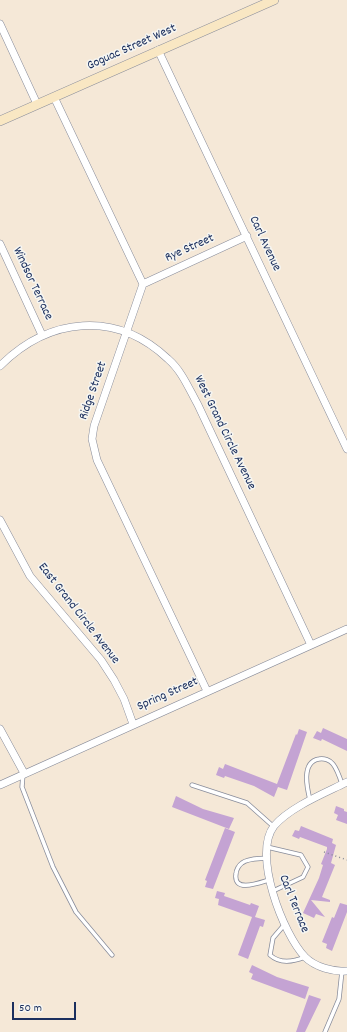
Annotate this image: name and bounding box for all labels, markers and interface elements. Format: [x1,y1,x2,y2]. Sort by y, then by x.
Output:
street label: Goguac Street West [85,21,179,75]
street label: Carl Avenue [244,214,284,274]
street label: Rye Street [163,231,217,267]
street label: Windsor Terrace [8,245,56,323]
street label: Ridge Street [77,360,111,422]
street label: West Grand Circle Avenue [190,373,258,493]
street label: East Grand Circle Avenue [34,560,122,668]
street label: Spring Street [135,675,201,715]
street label: Carl Terrace [274,873,312,935]
scale bar [14,994,78,1020]
text: 50 m [19,1000,42,1017]

